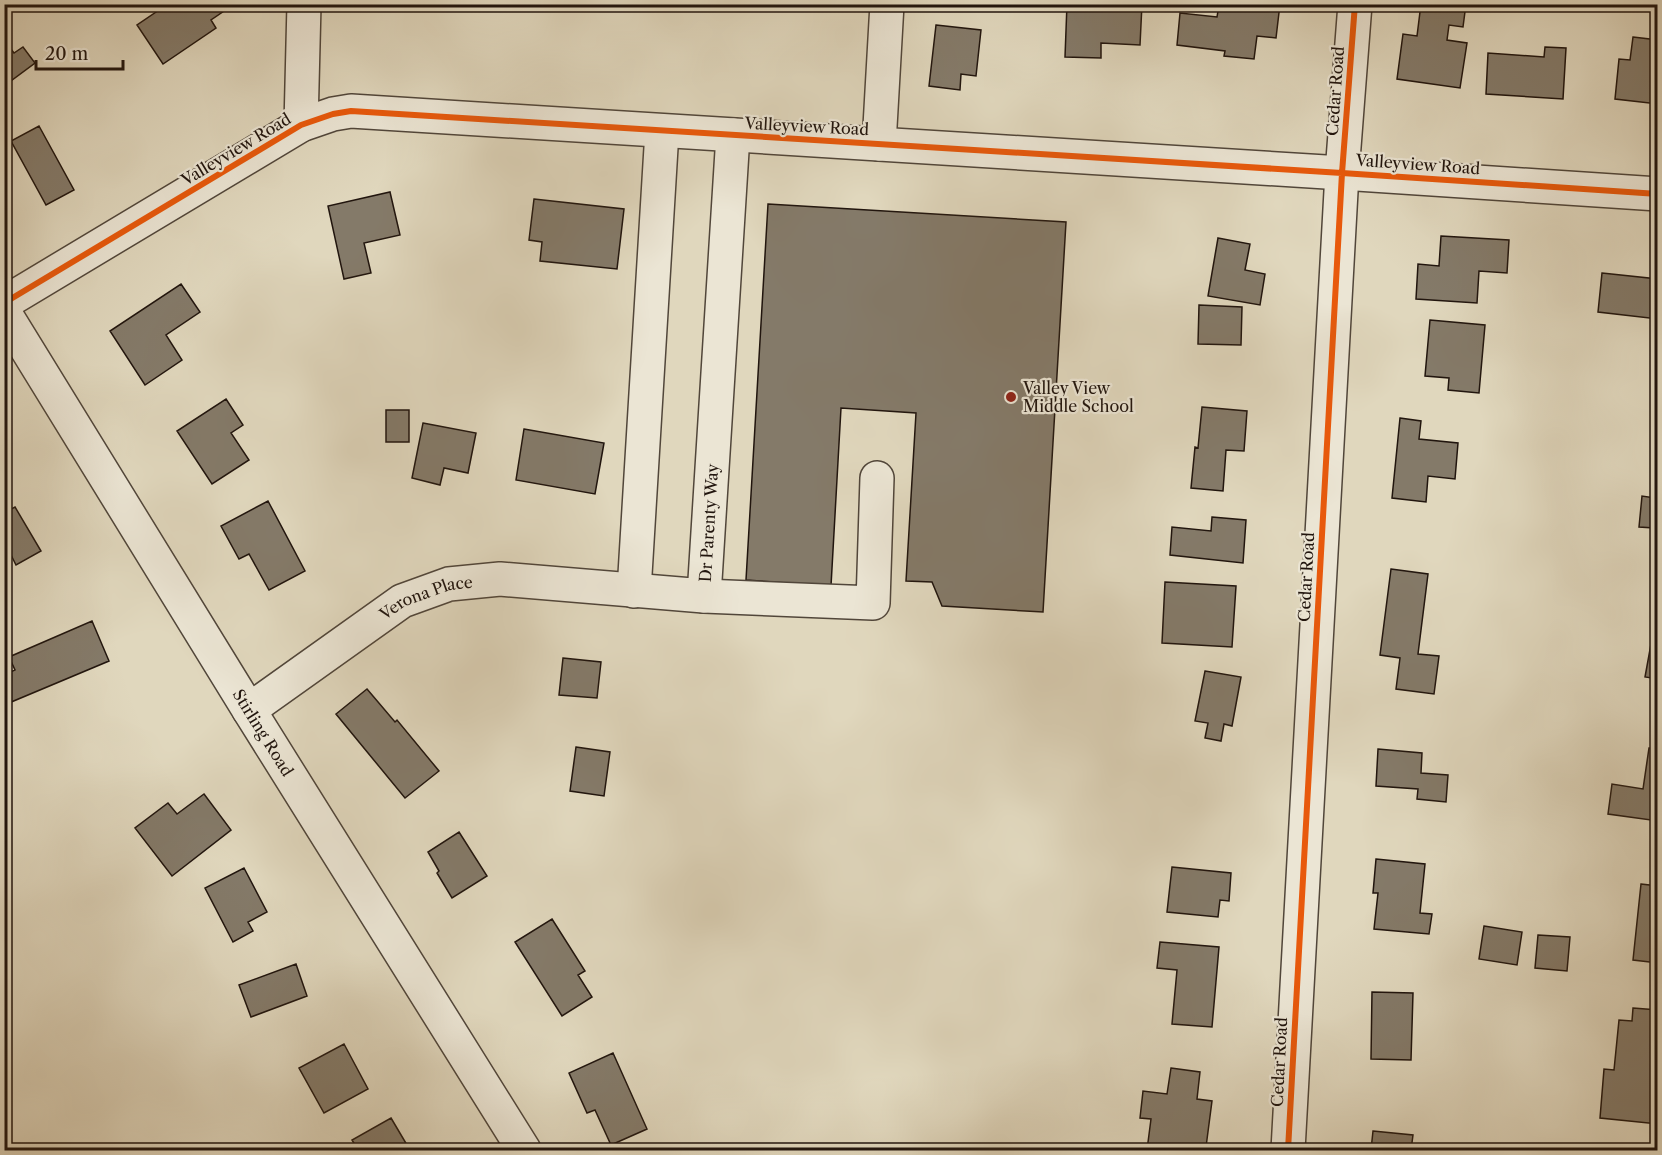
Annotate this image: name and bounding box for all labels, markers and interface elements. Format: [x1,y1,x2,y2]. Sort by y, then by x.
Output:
scale bar [36,33,123,71]
text: 20 m [45,43,89,65]
street label: Cedar Road [1322,45,1348,136]
street label: Valleyview Road [177,108,295,190]
street label: Valleyview Road [743,113,870,139]
street label: Valleyview Road [1354,150,1481,178]
place label: Valley View Middle School [1022,378,1134,416]
marker: Valley View Middle School [1004,390,1018,404]
street label: Dr Parenty Way [695,462,722,583]
street label: Cedar Road [1294,531,1318,622]
street label: Verona Place [375,572,474,624]
street label: Stirling Road [229,685,298,780]
street label: Cedar Road [1267,1016,1291,1107]

